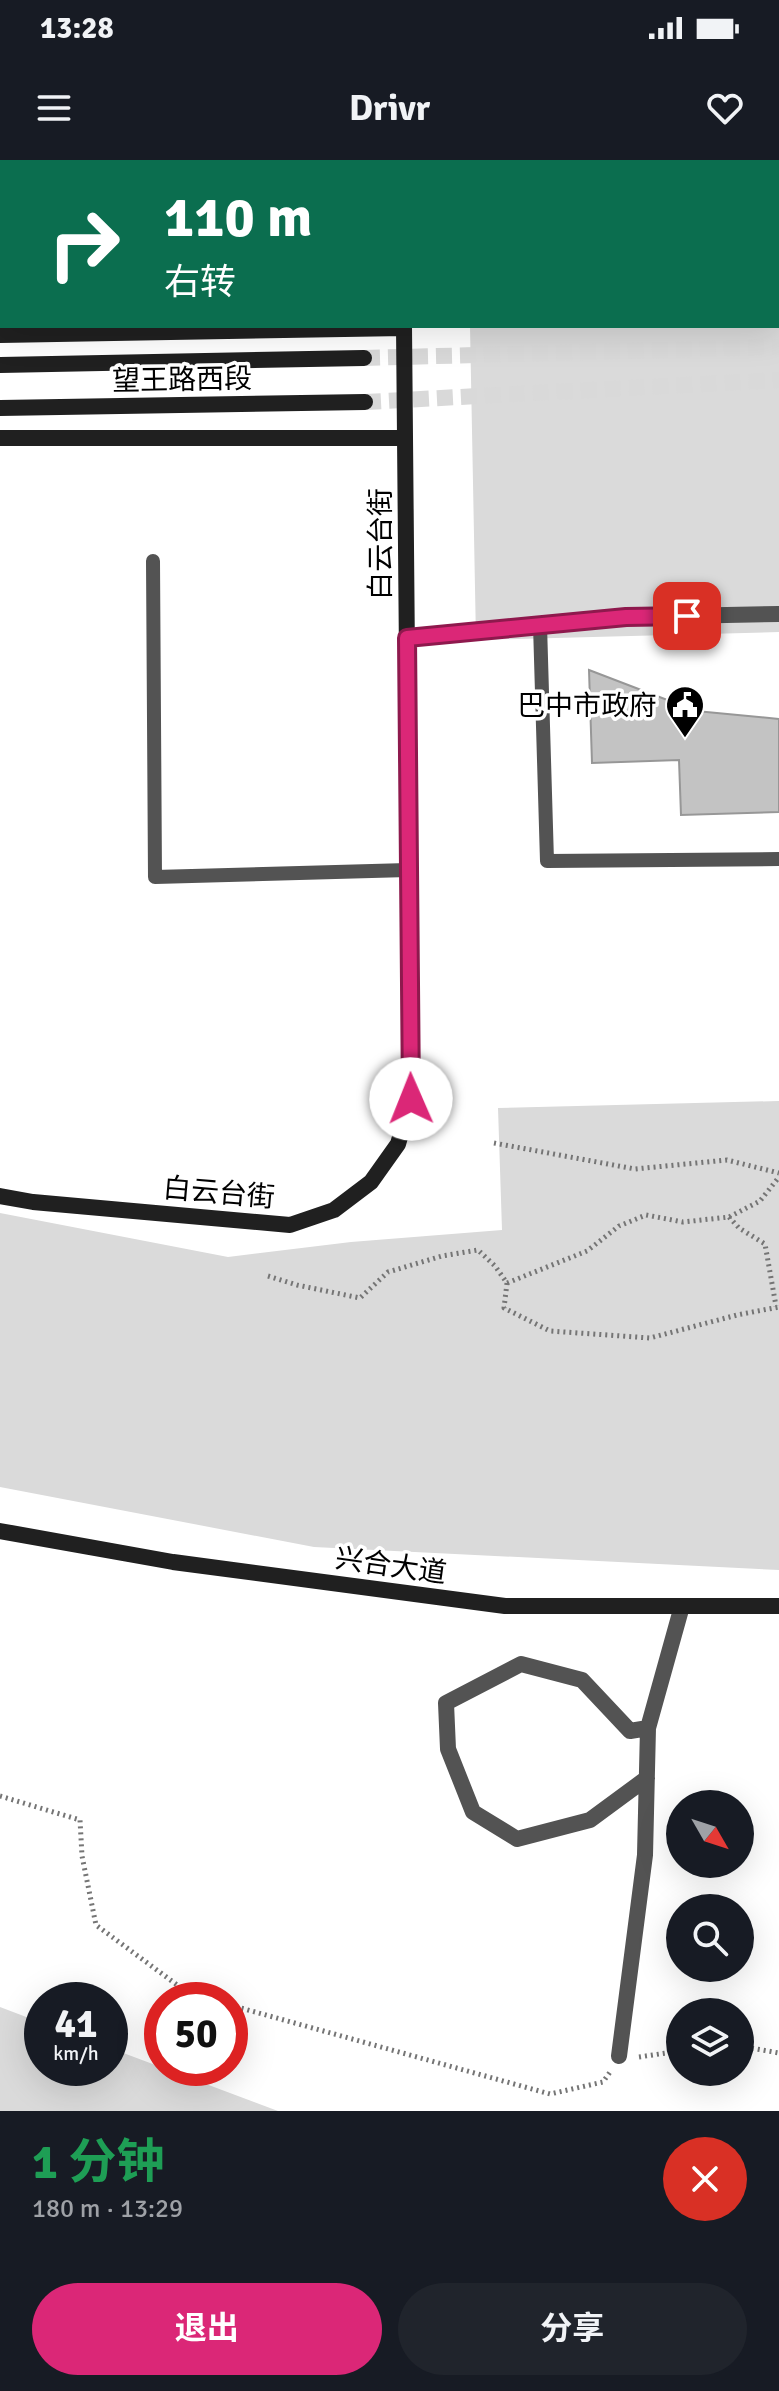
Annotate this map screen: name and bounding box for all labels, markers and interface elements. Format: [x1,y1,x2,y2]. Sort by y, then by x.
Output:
text: 13:28 [40,10,114,47]
icon: menu [32,86,76,130]
text: Drivr [349,86,430,131]
icon: heart [703,86,747,130]
text: 110 m [164,183,312,252]
icon: right [32,192,136,296]
text: 右转 [164,260,236,305]
street label: 望王路西段 [112,362,252,398]
street label: 白云台街 [364,488,398,600]
pin [653,582,721,650]
icon: arrive [665,594,709,638]
public building icon: 巴中市政府 [664,684,706,739]
place label: 巴中市政府 [517,689,657,723]
position arrow [369,1057,453,1141]
street label: 白云台街 [162,1171,276,1215]
street label: 兴合大道 [333,1541,449,1591]
north arrow [666,1790,754,1878]
map controls [666,1790,754,2086]
button: search [666,1894,754,1982]
speed limit sign: 50 [144,1982,248,2086]
button: layers [666,1998,754,2086]
text: 41 [54,1999,98,2049]
text: km/h [53,2041,99,2066]
text: 1 分钟 [32,2133,164,2192]
button: close [663,2137,747,2221]
text: 180 m · 13:29 [32,2193,183,2225]
button: 退出 [32,2283,382,2375]
button: 分享 [398,2283,747,2375]

